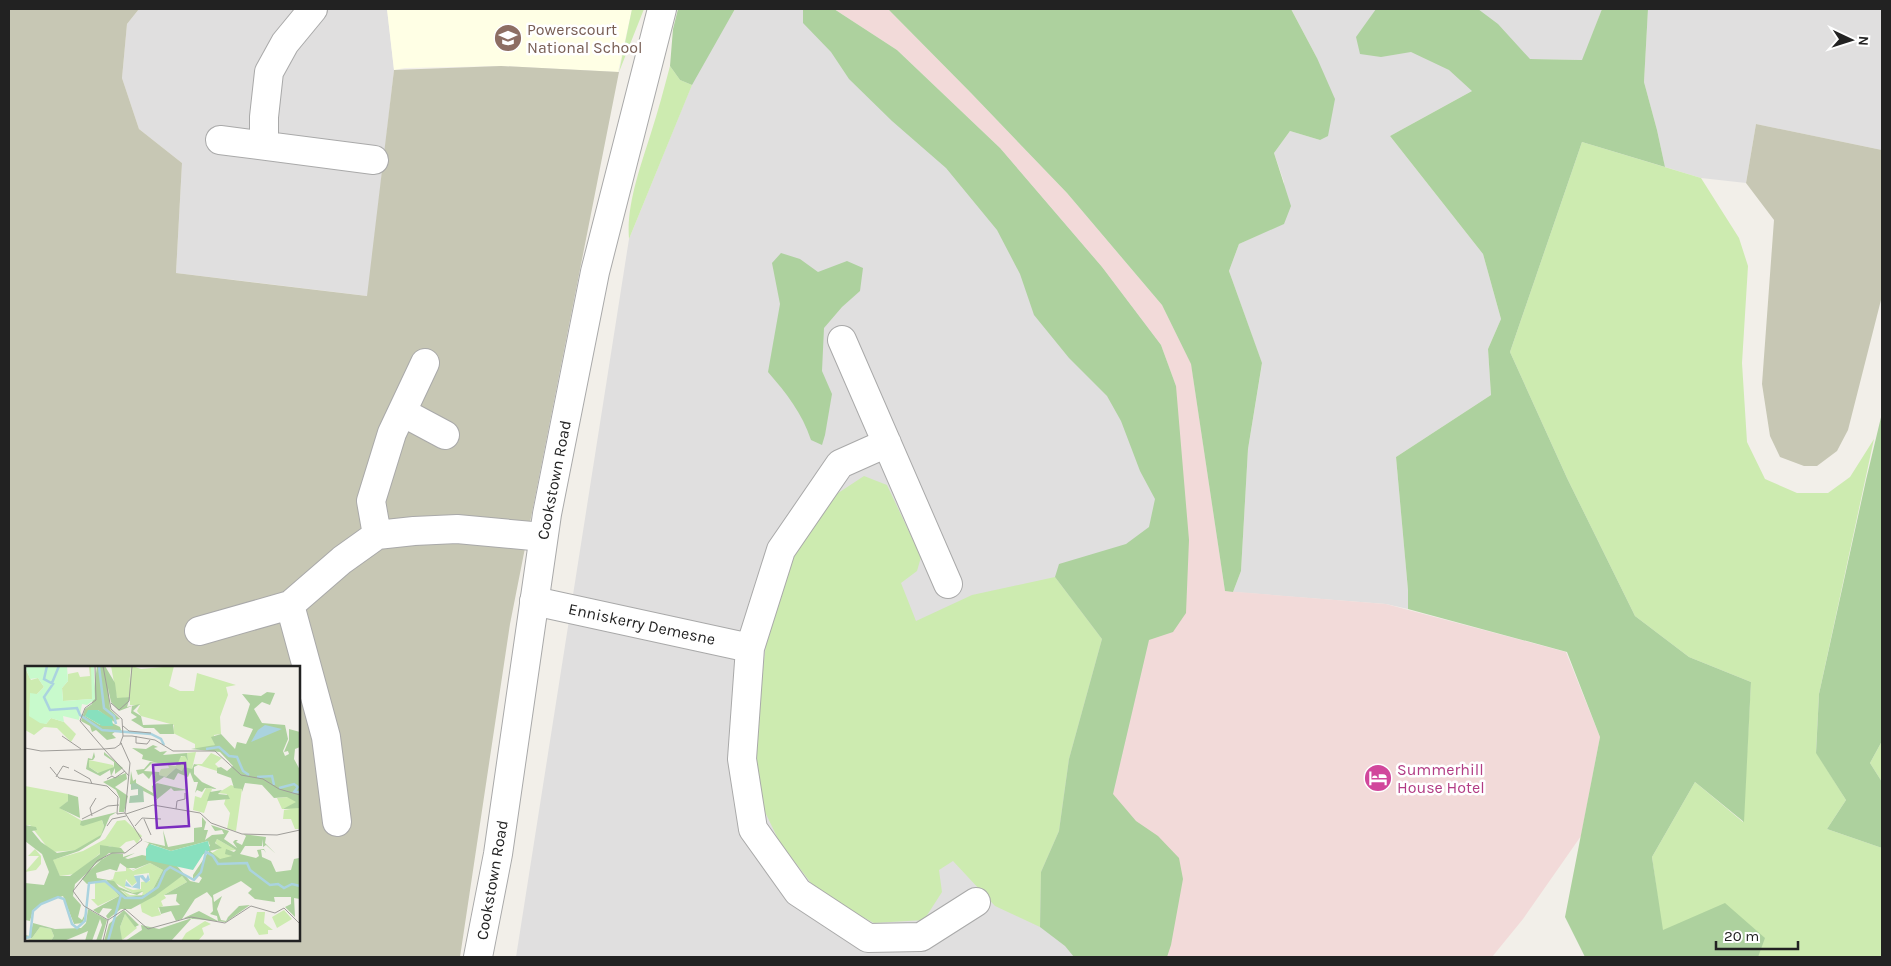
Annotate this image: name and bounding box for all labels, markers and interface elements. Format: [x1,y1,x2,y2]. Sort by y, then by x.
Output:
north arrow [1826,15,1876,65]
place label: Powerscourt National School [527,20,643,57]
school or university icon: Powerscourt National School [493,23,523,53]
text: N [1855,35,1872,46]
street label: Cookstown Road [533,419,575,541]
street label: Enniskerry Demesne [567,599,717,649]
inset map [25,666,300,941]
place label: Summerhill House Hotel [1397,760,1485,797]
hotel icon: Summerhill House Hotel [1363,763,1393,793]
street label: Cookstown Road [472,819,512,941]
scale bar [1716,918,1798,950]
text: 20 m [1724,927,1759,945]

